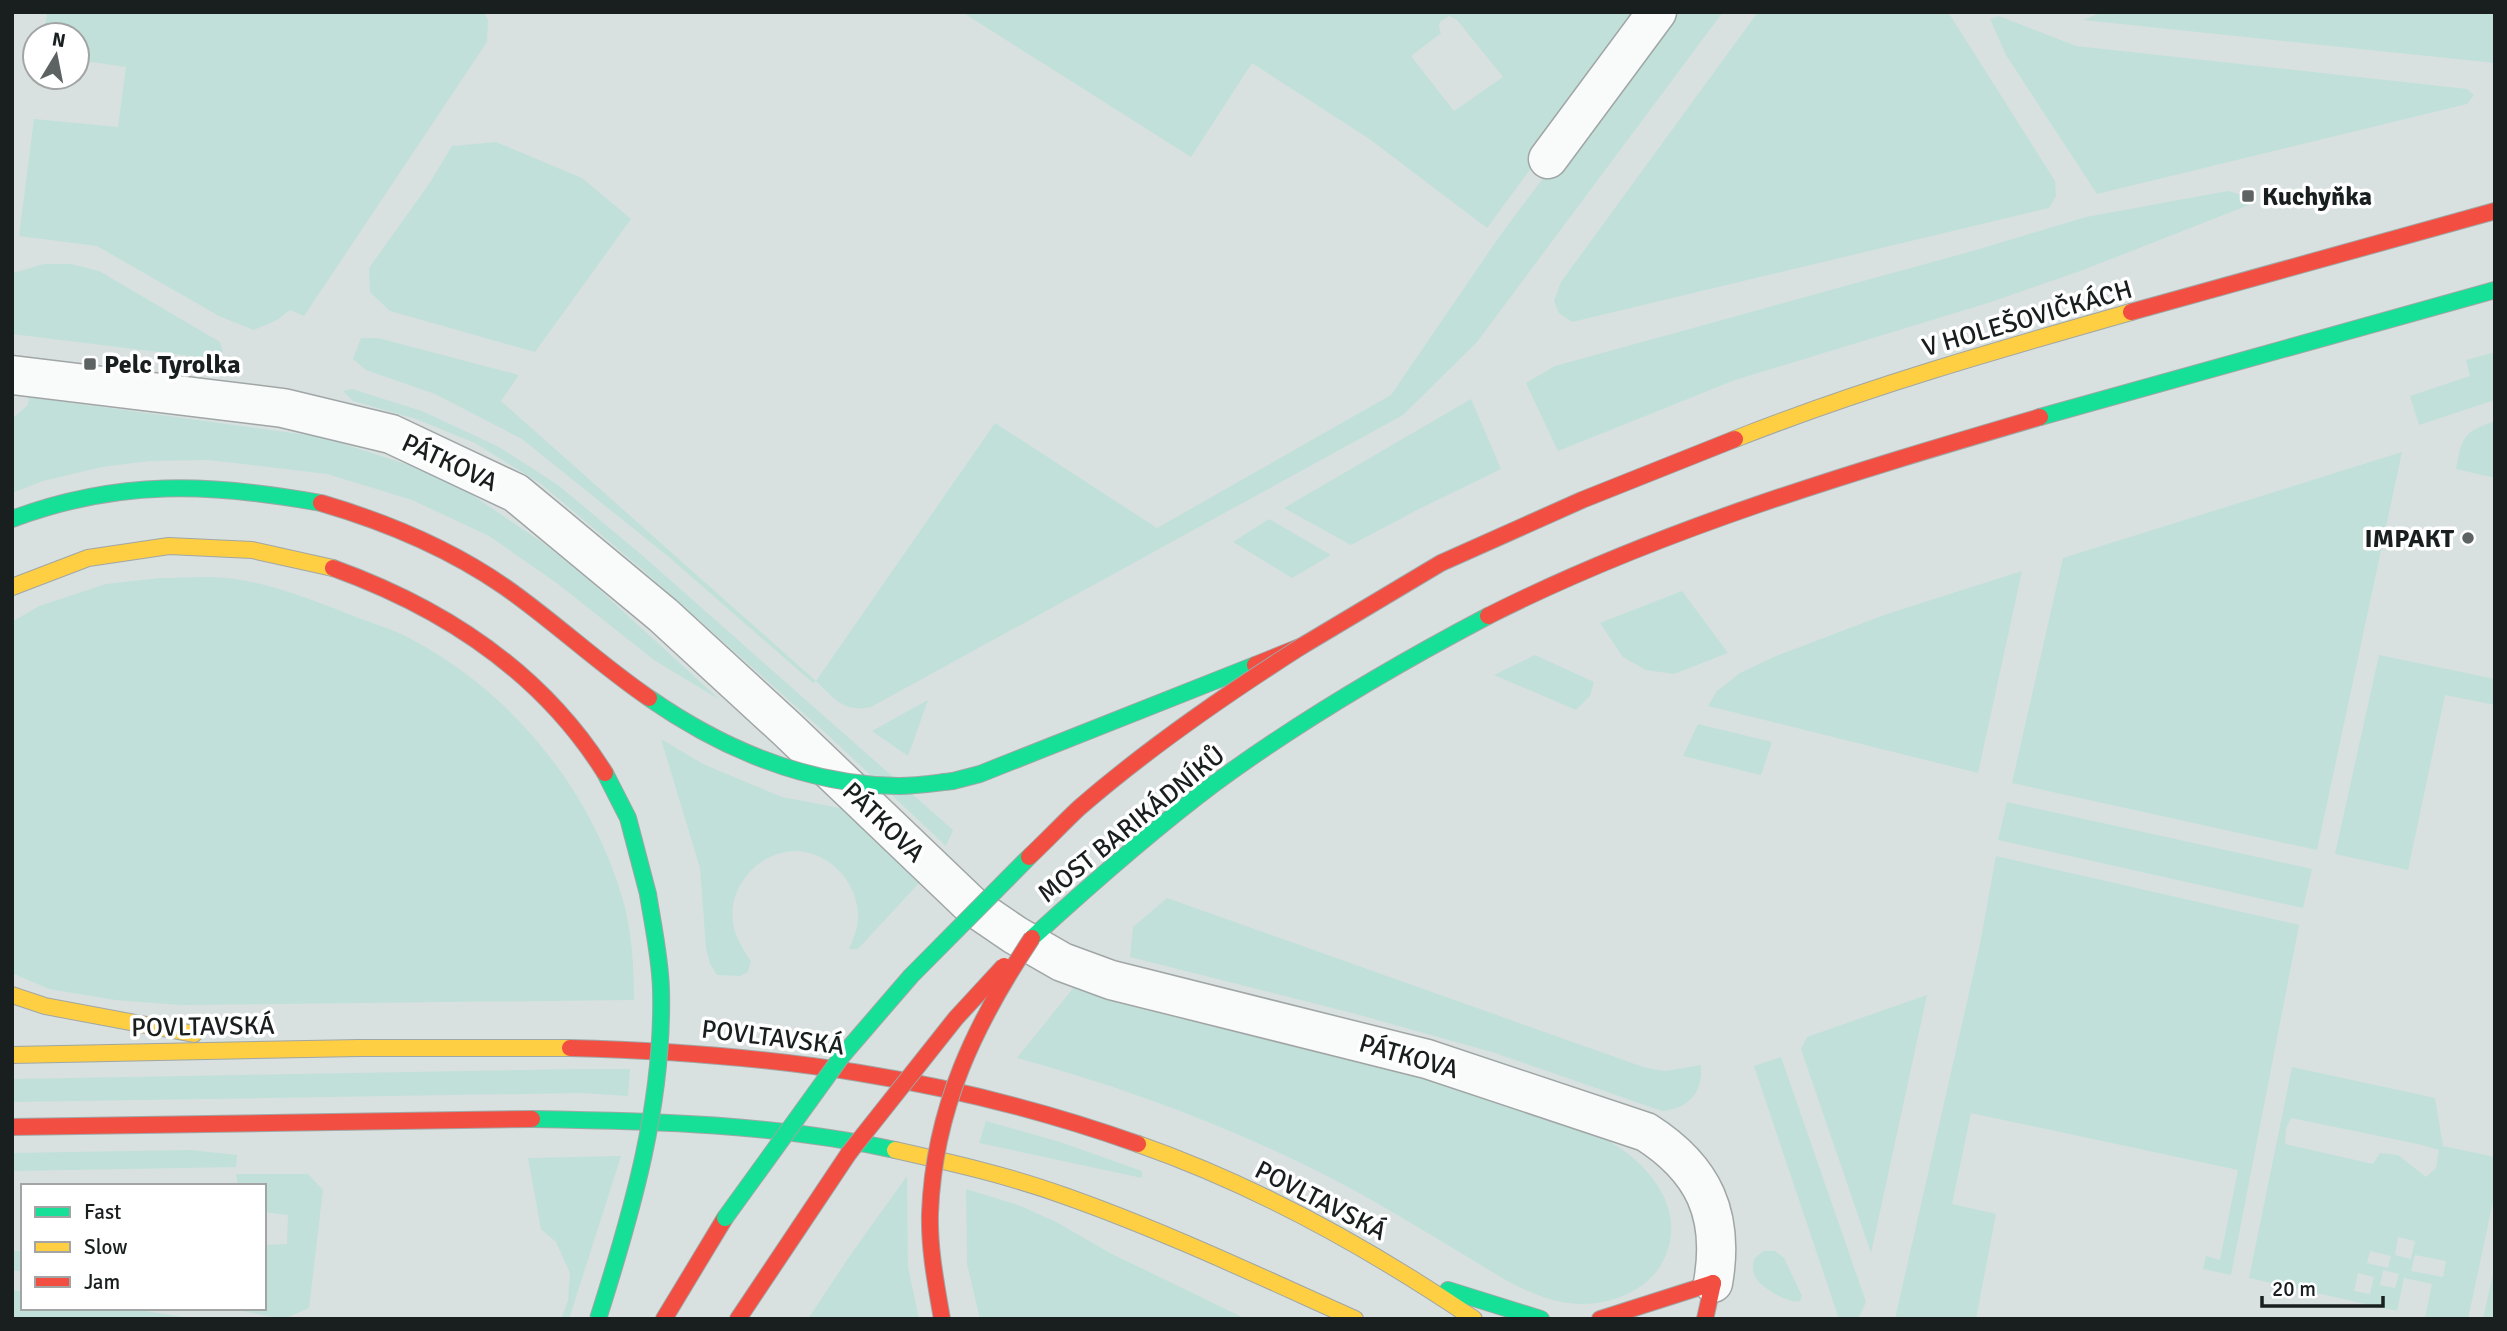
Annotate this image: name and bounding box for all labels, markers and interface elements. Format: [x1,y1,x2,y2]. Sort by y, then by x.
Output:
north arrow [21,21,91,91]
text: N [50,27,67,53]
place label: Kuchyňka [2262,181,2372,213]
marker: Kuchyňka [2240,188,2256,204]
street label: V HOLEŠOVIČKÁCH [1919,274,2136,364]
place label: Pelc Tyrolka [104,349,241,381]
marker: Pelc Tyrolka [82,356,98,372]
street label: PÁTKOVA [397,427,503,499]
place label: IMPAKT [2364,523,2455,555]
marker: IMPAKT [2460,530,2476,546]
street label: MOST BARIKÁDNÍKŮ [1032,739,1232,910]
street label: PÁTKOVA [836,776,931,870]
street label: POVLTAVSKÁ [131,1010,275,1044]
street label: POVLTAVSKÁ [700,1013,846,1063]
street label: PÁTKOVA [1355,1028,1462,1086]
street label: POVLTAVSKÁ [1249,1154,1392,1248]
legend [21,1184,266,1310]
text: Fast [84,1199,121,1225]
text: Slow [84,1234,128,1260]
scale bar [2262,1264,2383,1308]
text: Jam [84,1269,120,1295]
text: 20 m [2272,1276,2316,1302]

